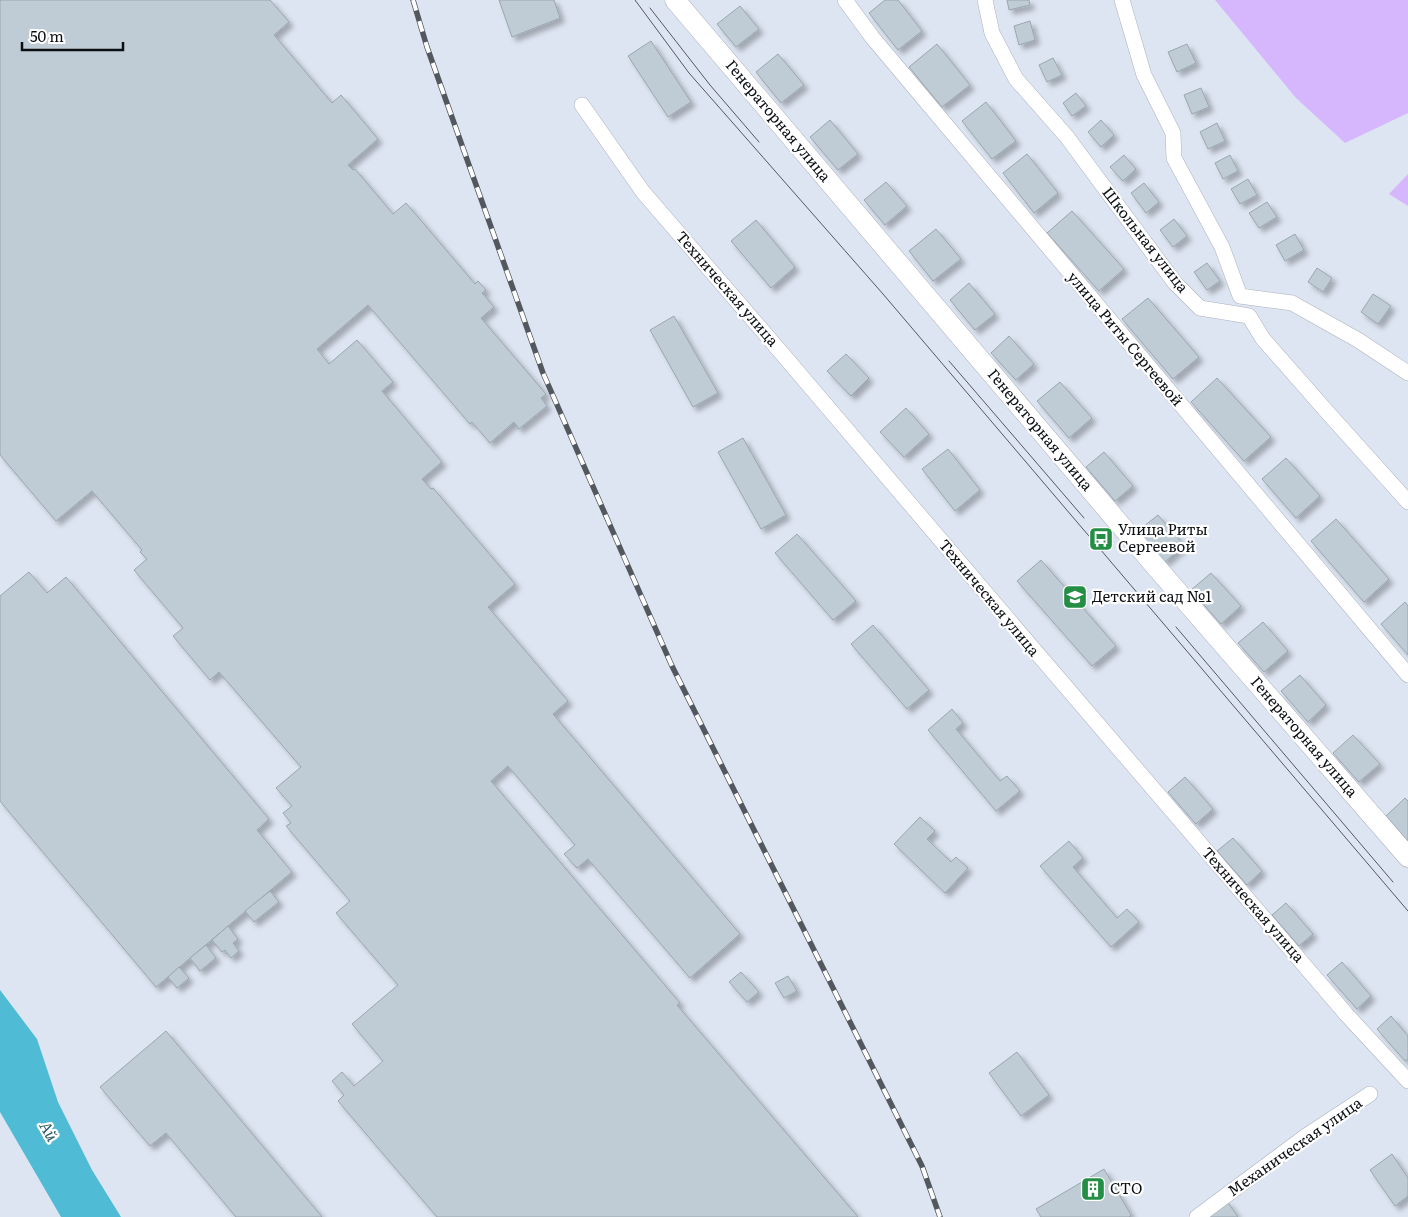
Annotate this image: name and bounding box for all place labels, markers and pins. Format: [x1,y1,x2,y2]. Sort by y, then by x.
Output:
place label: Улица Риты Сергеевой [1118,517,1208,557]
bus stop icon: Улица Риты Сергеевой [1088,526,1114,552]
school or university icon: Детский сад №1 [1062,584,1088,610]
place label: Детский сад №1 [1092,584,1212,607]
building icon: СТО [1080,1176,1106,1202]
place label: СТО [1110,1176,1142,1199]

